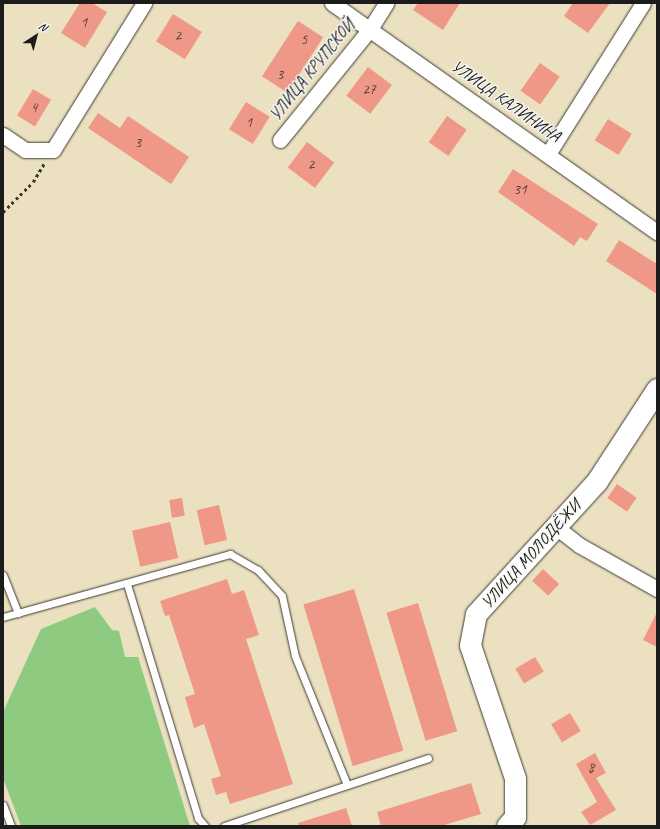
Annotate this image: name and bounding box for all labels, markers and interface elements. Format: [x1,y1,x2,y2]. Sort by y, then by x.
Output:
house number: 1 [81,14,87,32]
street label: УЛИЦА КРУПСКОЙ [265,15,359,125]
north arrow [16,16,56,56]
text: N [36,19,50,34]
house number: 2 [175,27,181,45]
house number: 5 [301,31,307,49]
street label: УЛИЦА КАЛИНИНА [448,56,564,146]
house number: 3 [277,66,283,84]
house number: 27 [362,81,376,99]
house number: 4 [31,99,37,117]
house number: 1 [246,114,252,132]
house number: 3 [135,134,141,152]
house number: 2 [308,156,314,174]
house number: 31 [513,181,527,199]
street label: УЛИЦА МОЛОДЁЖИ [477,496,585,612]
house number: 8 [588,759,594,777]

